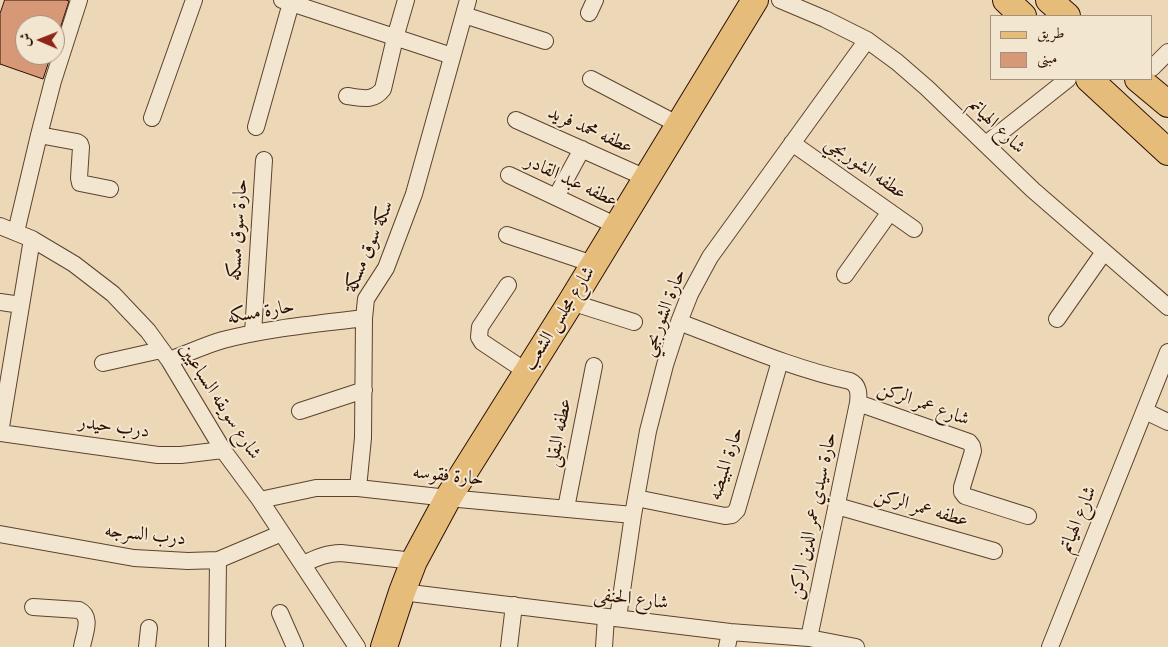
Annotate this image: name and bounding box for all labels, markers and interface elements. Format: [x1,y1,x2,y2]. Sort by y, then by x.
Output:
north arrow [15,15,65,65]
legend [990,15,1153,80]
text: طريق [1037,24,1064,43]
text: ش [17,33,34,47]
text: مبنى [1037,49,1057,68]
street label: شارع الهياتم [963,94,1029,160]
street label: عطفه محمد فريد [544,102,636,160]
street label: عطفه الشوربجي [819,132,911,206]
street label: عطفه عبد القادر [521,151,621,213]
street label: حارة سوق مسكه [224,178,254,282]
street label: سكة سوق مسكة [340,198,400,296]
street label: شارع مجلس الشعب [519,263,601,375]
street label: حارة الشوربجي [638,266,692,360]
street label: حارة مسكه [226,296,296,330]
street label: شارع سويقه السباعيين [173,340,265,464]
street label: شارع عمر الركن [874,378,972,432]
street label: عطفه البقلى [542,397,578,469]
street label: درب حيدر [77,412,151,444]
street label: حارة المبيضه [704,425,750,503]
street label: حارة سيدي عمر الدين الركن [785,430,843,602]
street label: حارة فقوسه [411,462,485,492]
street label: شارع الهياتم [1055,483,1103,557]
street label: عطفه عمر الركن [871,485,971,533]
street label: درب السرجه [103,520,187,552]
street label: شارع الحنفى [592,584,670,616]

